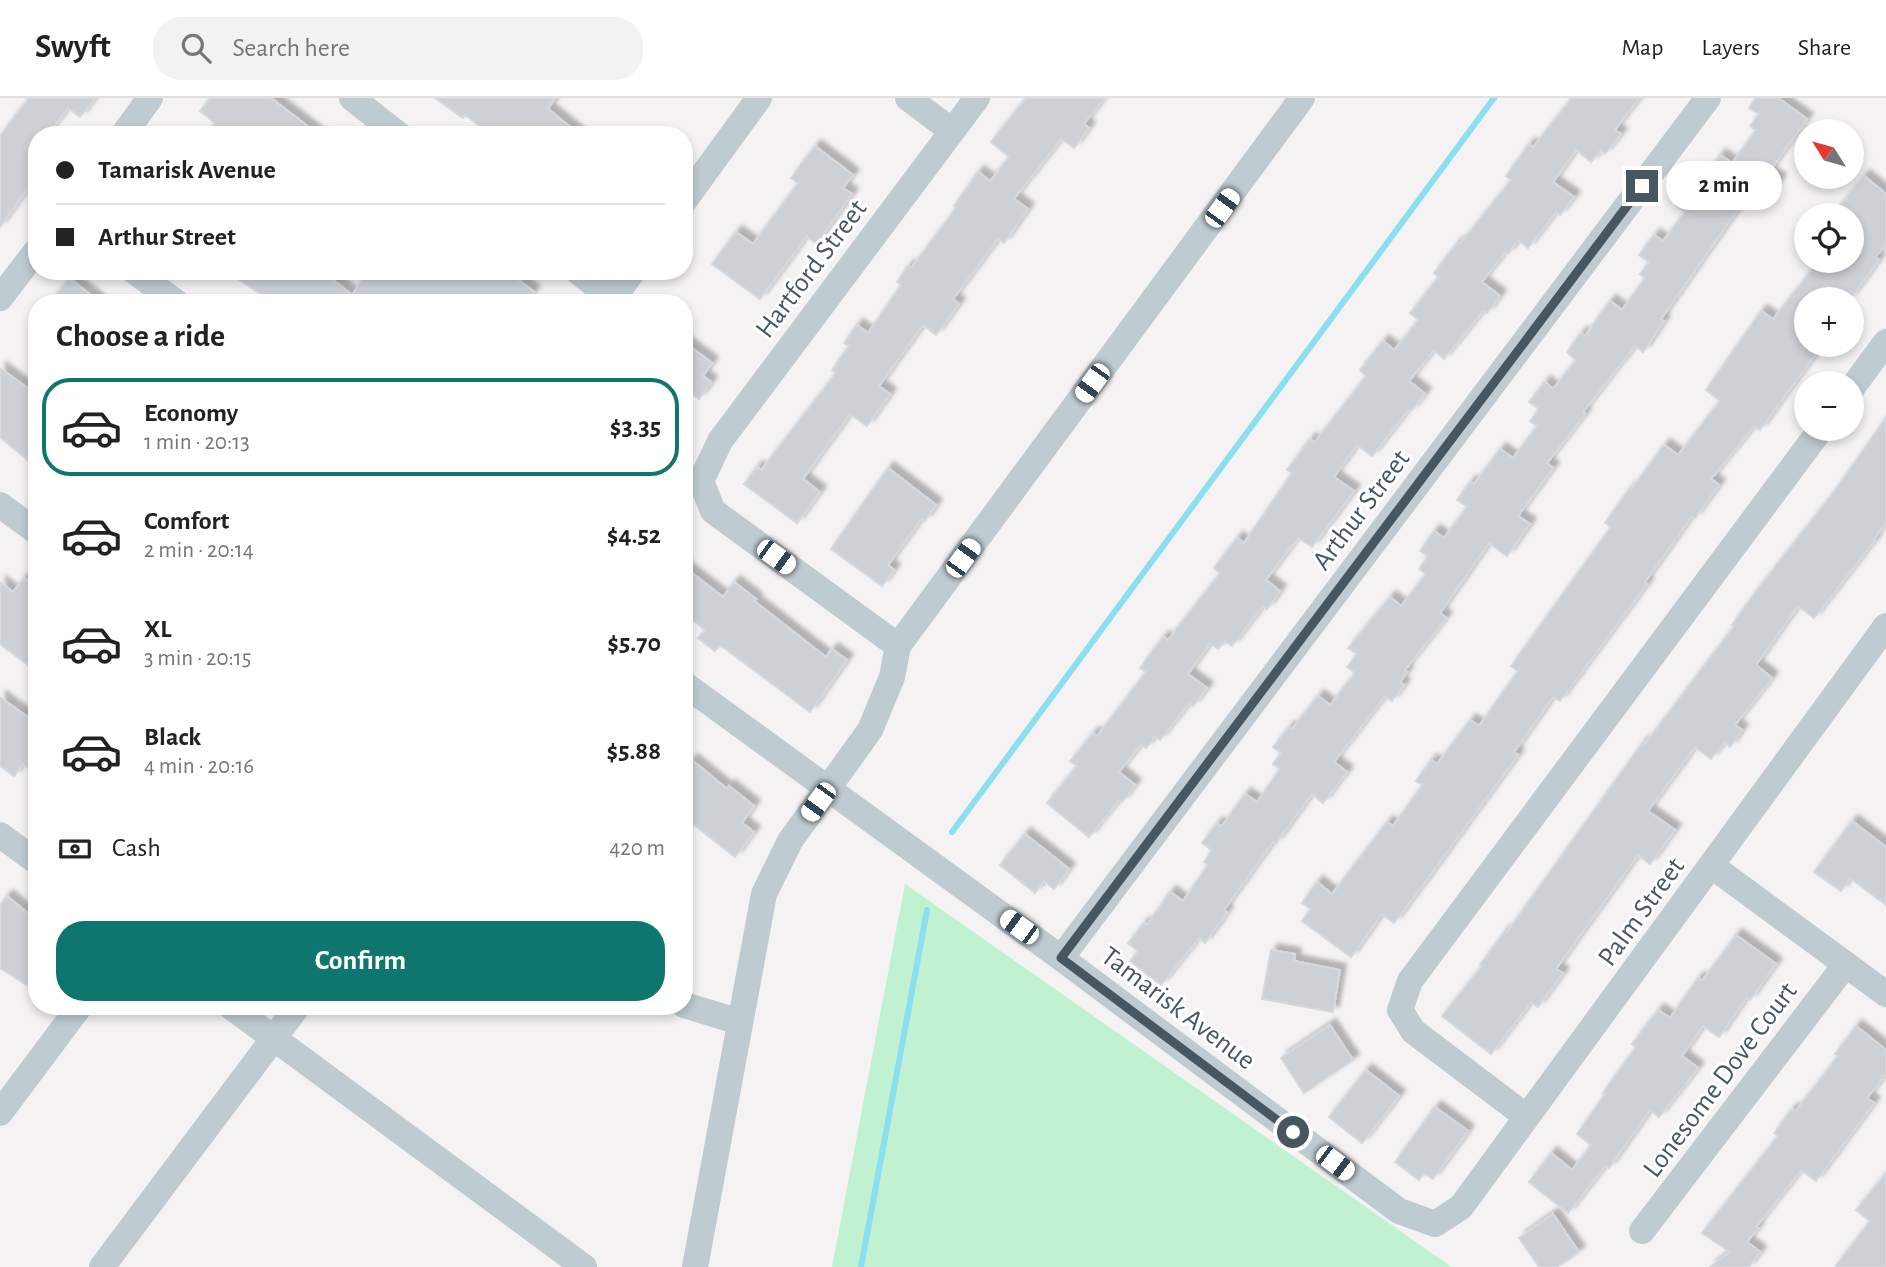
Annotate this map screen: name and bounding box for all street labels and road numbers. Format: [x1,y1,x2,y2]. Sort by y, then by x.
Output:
street label: Hartford Street [751,195,872,343]
street label: Arthur Street [1308,445,1416,575]
street label: Palm Street [1593,853,1690,972]
street label: Tamarisk Avenue [1096,942,1260,1075]
street label: Lonesome Dove Court [1638,977,1803,1183]

